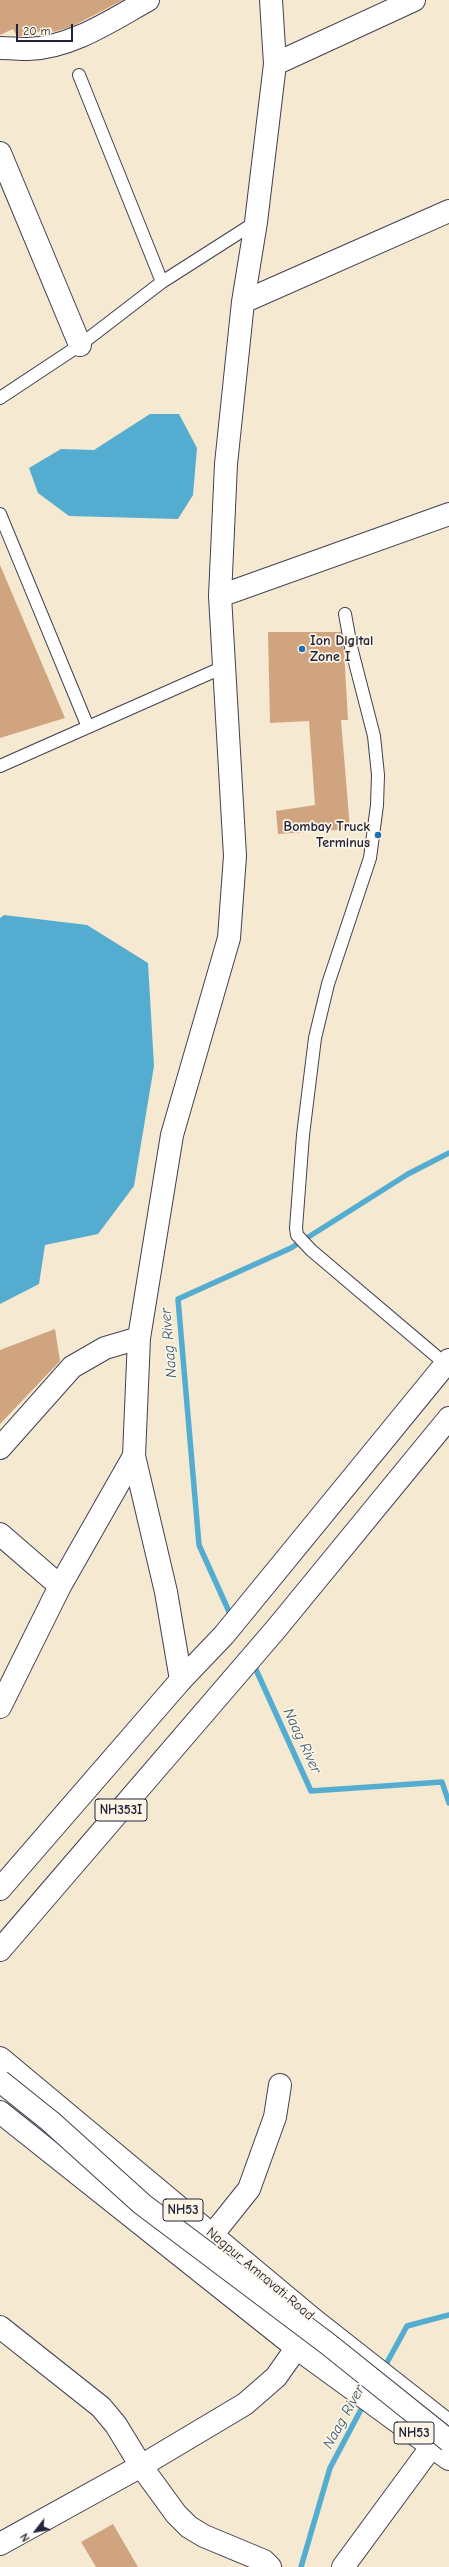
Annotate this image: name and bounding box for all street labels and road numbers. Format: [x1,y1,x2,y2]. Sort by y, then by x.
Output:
road number: NH353I [95,1799,147,1821]
road number: NH53 [163,2199,203,2221]
street label: Nagpur Amravati Road [203,2224,317,2324]
road number: NH53 [394,2422,434,2444]

